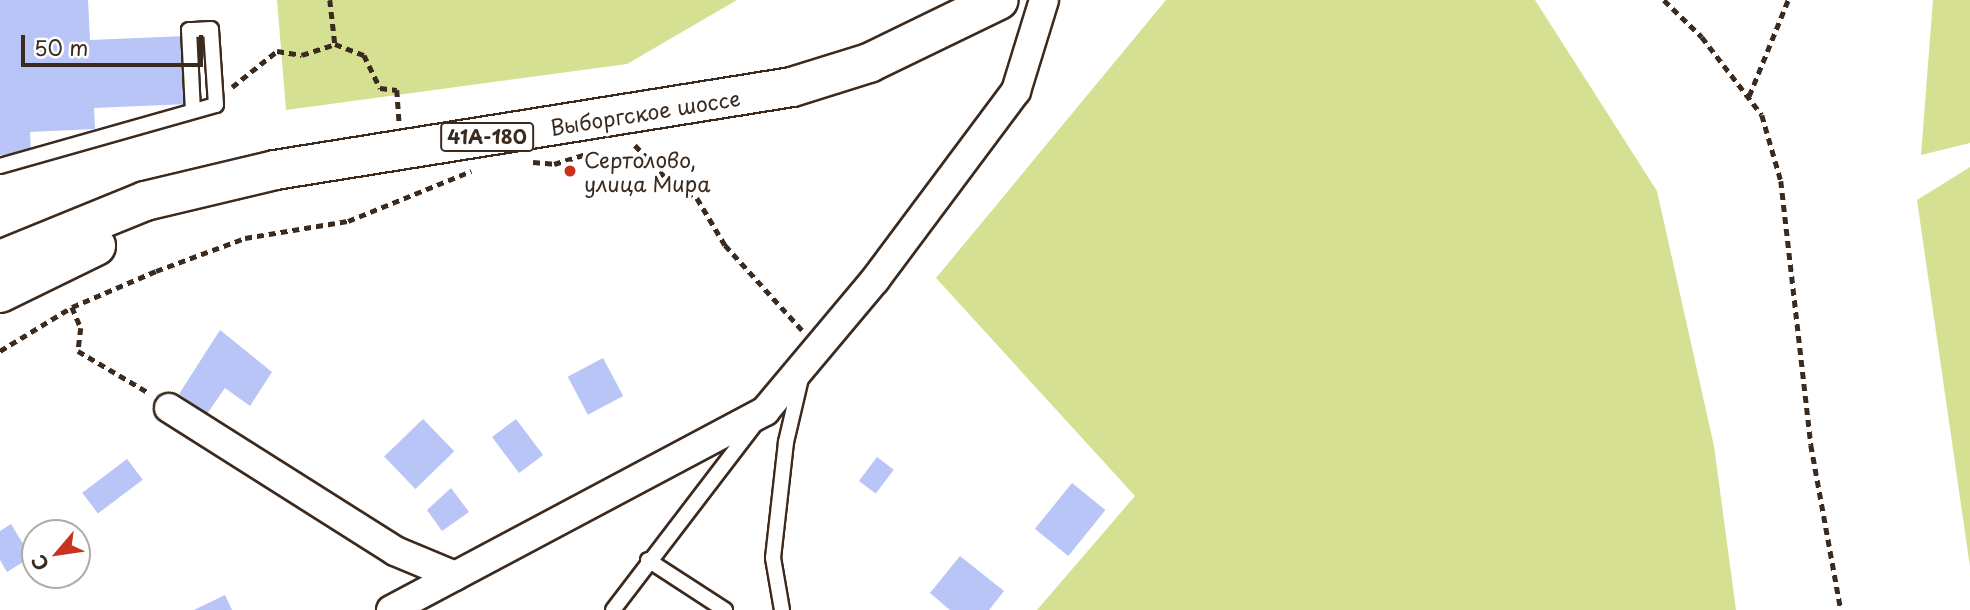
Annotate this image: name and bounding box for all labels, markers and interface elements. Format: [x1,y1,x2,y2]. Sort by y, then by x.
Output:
scale bar [24,21,206,65]
text: 50 m [34,31,88,63]
street label: Выборгское шоссе [548,85,742,139]
road number: 41А-180 [440,122,534,153]
place label: Сертолово, улица Мира [584,146,712,196]
marker: Сертолово, улица Мира [562,163,578,179]
north arrow [21,519,91,589]
text: С [24,550,55,576]

